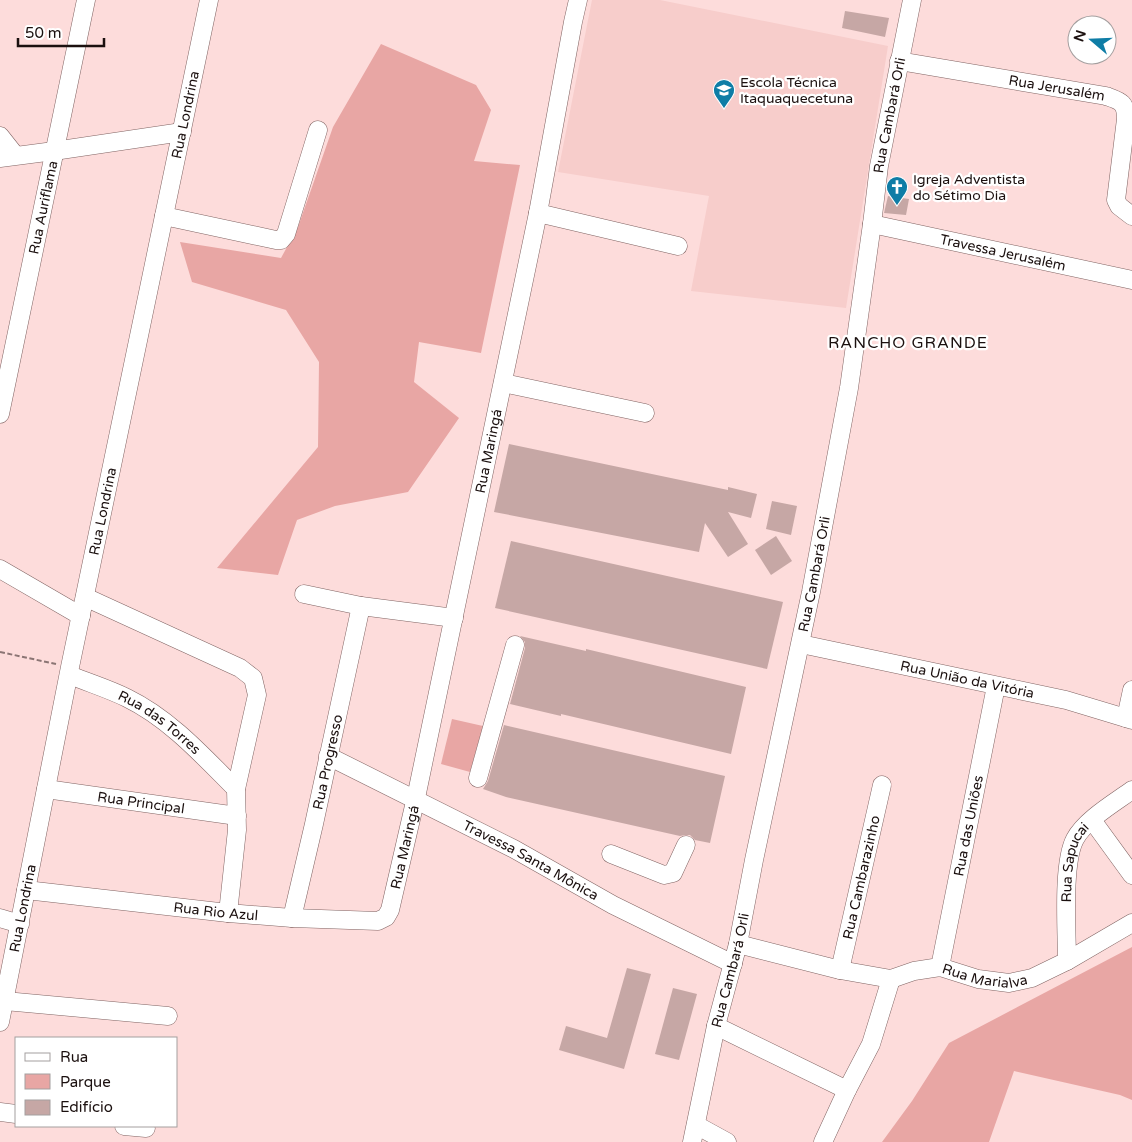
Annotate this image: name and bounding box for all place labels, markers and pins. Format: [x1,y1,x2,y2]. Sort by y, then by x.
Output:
place label: Escola Técnica Itaquaquecetuna [740,74,853,107]
school or university icon: Escola Técnica Itaquaquecetuna [712,78,736,109]
place label: Igreja Adventista do Sétimo Dia [913,171,1025,204]
church icon: Igreja Adventista do Sétimo Dia [885,175,909,206]

